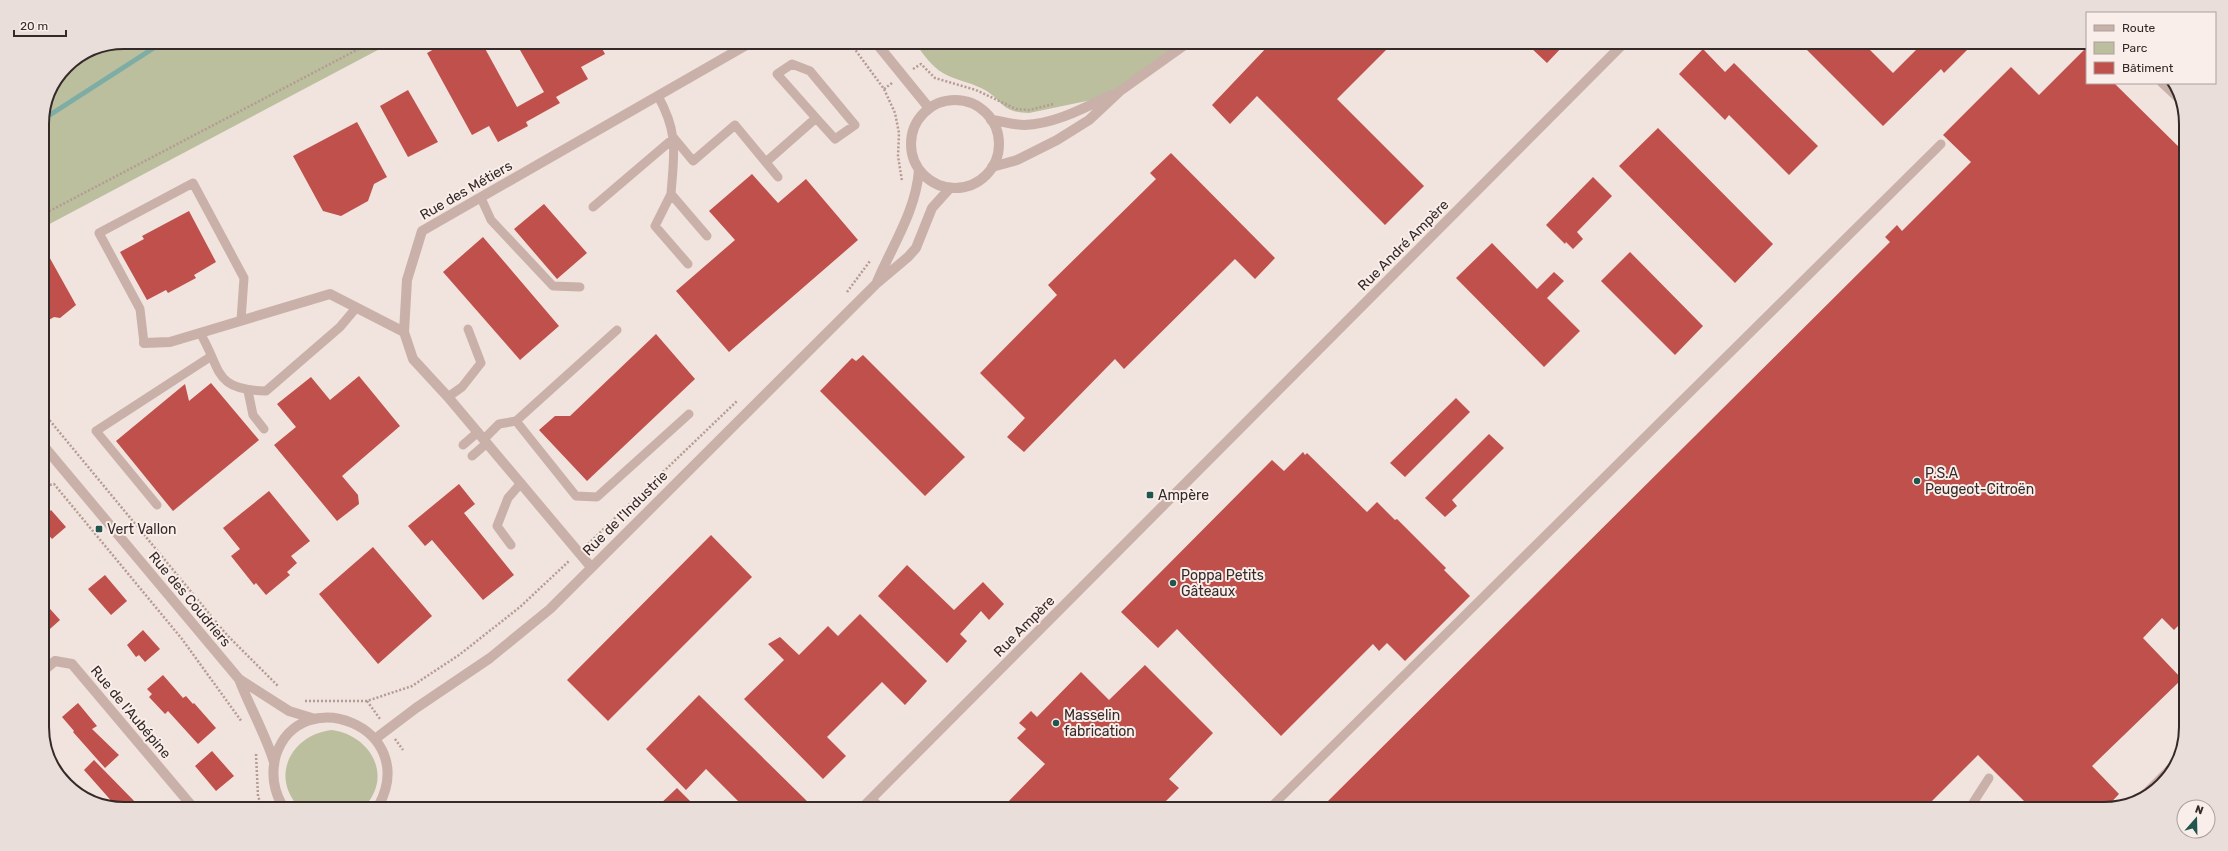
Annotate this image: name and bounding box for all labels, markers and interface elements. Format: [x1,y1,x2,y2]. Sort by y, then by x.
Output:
scale bar [14,12,66,38]
legend [2086,12,2216,84]
text: 20 m [20,19,48,33]
text: Route [2122,21,2156,35]
text: Parc [2122,41,2148,55]
text: Bâtiment [2122,61,2174,75]
street label: Rue des Métiers [417,157,515,224]
street label: Rue André Ampère [1354,196,1453,294]
place label: P.S.A Peugeot-Citroën [1925,465,2034,498]
street label: Rue de l'Industrie [579,467,671,559]
marker: P.S.A Peugeot-Citroën [1912,476,1922,486]
place label: Ampère [1158,487,1209,504]
marker: Ampère [1145,490,1155,500]
place label: Vert Vallon [107,521,177,538]
marker: Vert Vallon [94,524,104,534]
street label: Rue des Coudriers [145,548,234,650]
place label: Poppa Petits Gâteaux [1181,567,1264,600]
marker: Poppa Petits Gâteaux [1168,578,1178,588]
street label: Rue Ampère [990,592,1059,660]
street label: Rue de l'Aubépine [87,662,174,762]
place label: Masselin fabrication [1064,707,1135,740]
marker: Masselin fabrication [1051,718,1061,728]
north arrow [2176,799,2216,839]
text: N [2193,803,2205,818]

